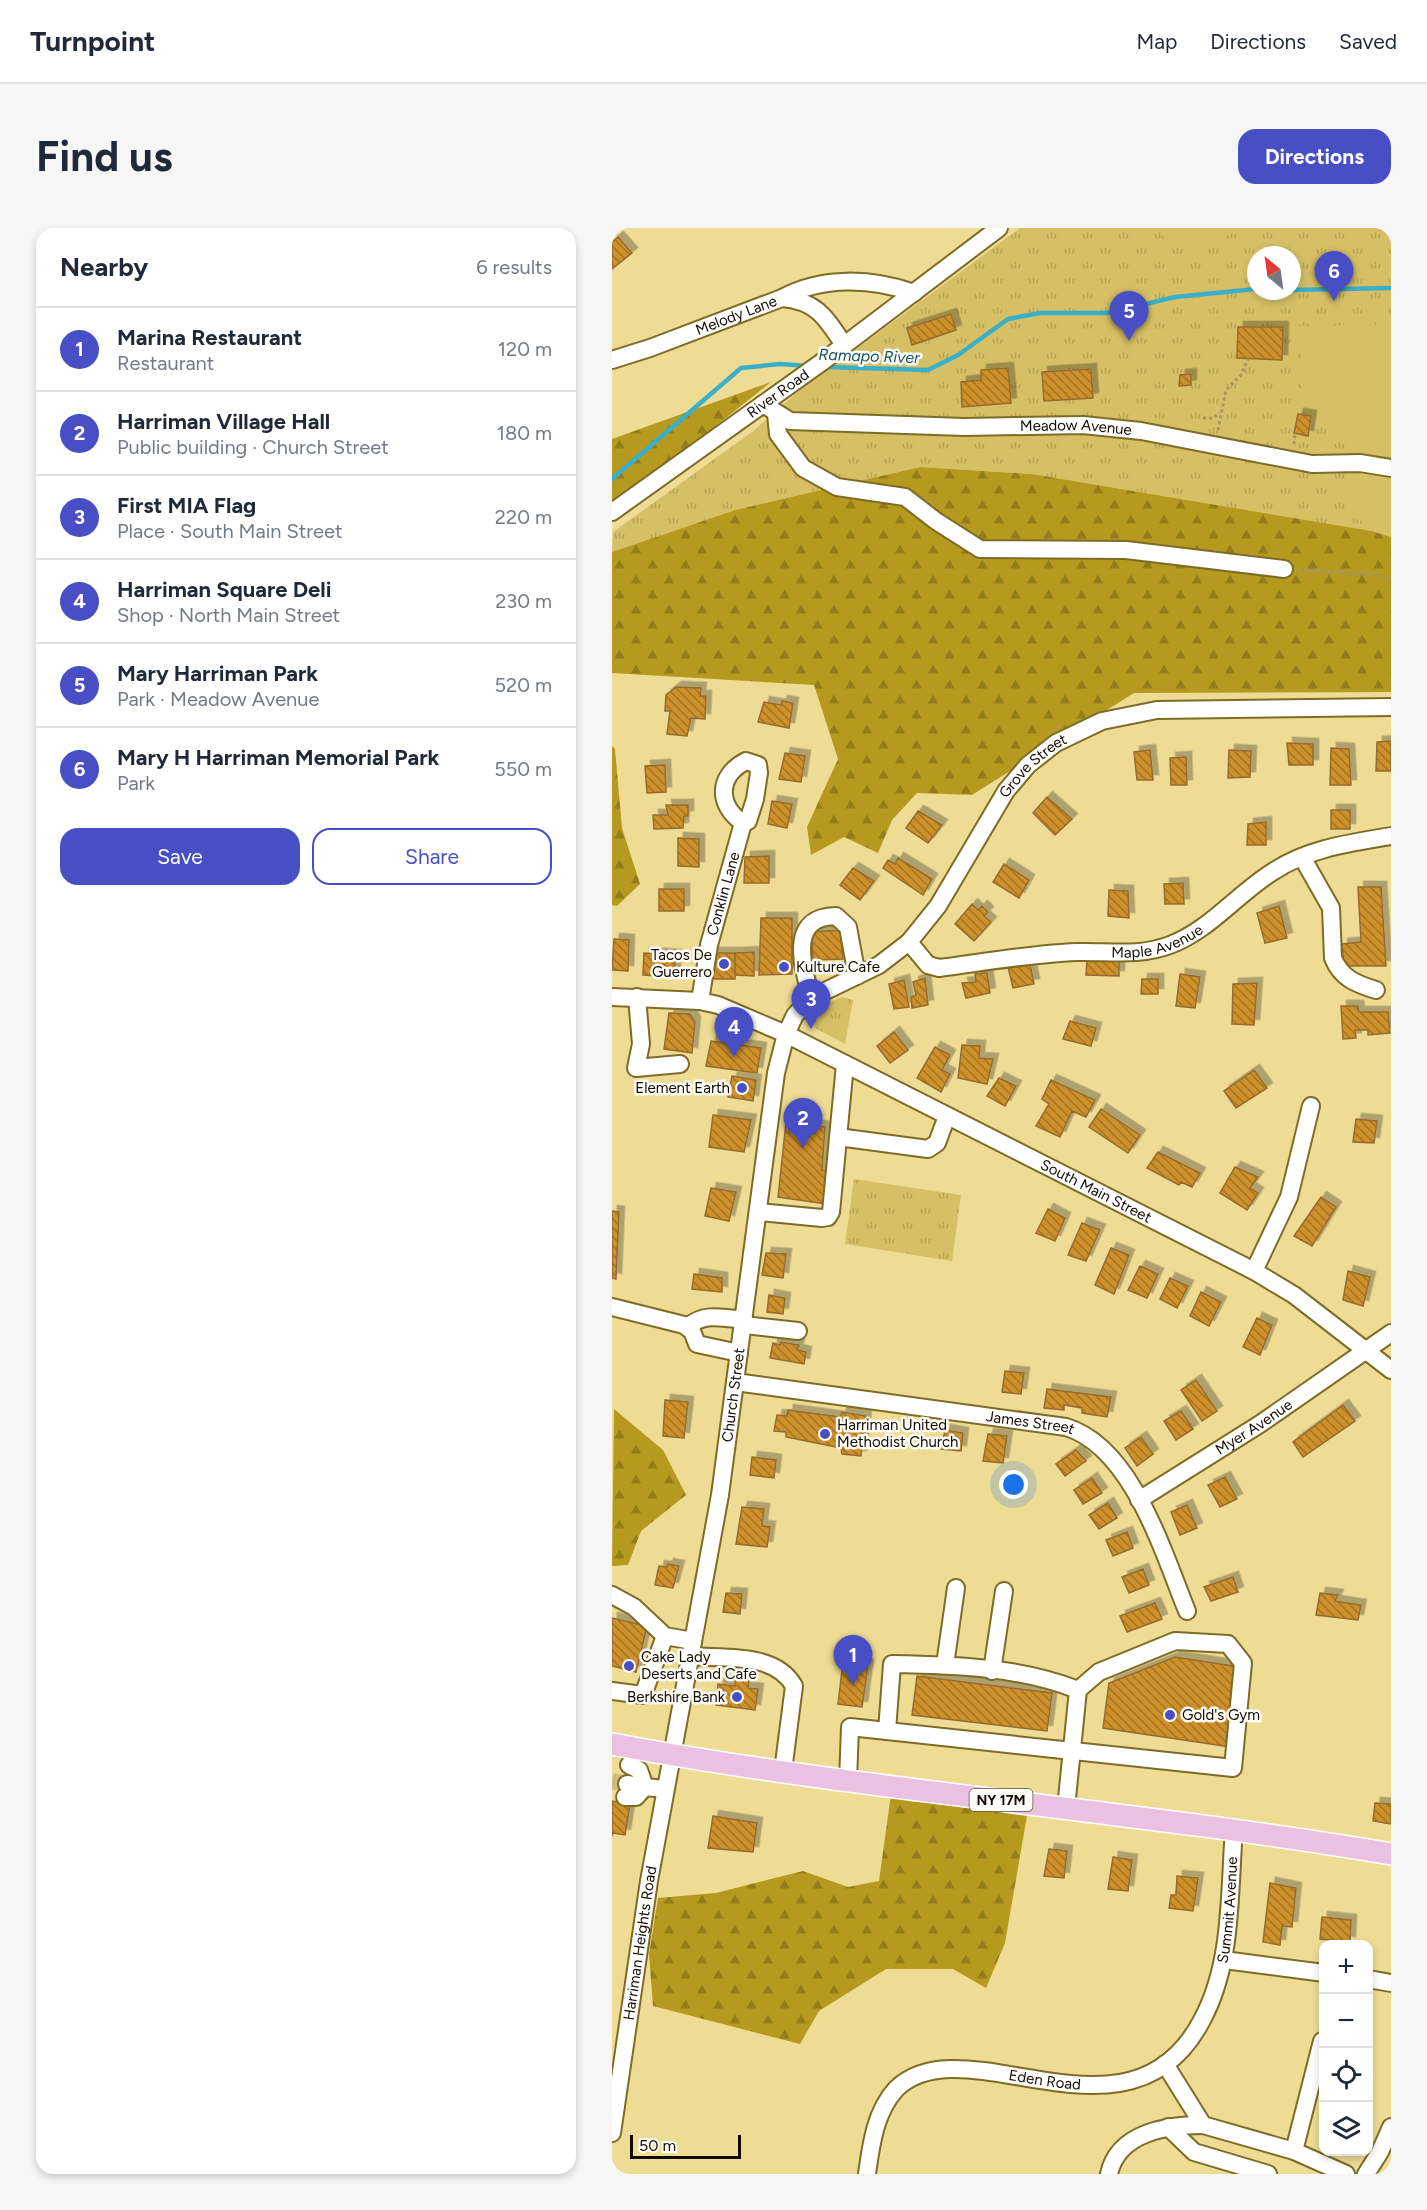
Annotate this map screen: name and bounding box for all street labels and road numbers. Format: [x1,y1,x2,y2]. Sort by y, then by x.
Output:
street label: Melody Lane [693,292,779,339]
street label: River Road [743,365,813,422]
street label: Meadow Avenue [1020,416,1133,439]
street label: Grove Street [995,730,1070,801]
street label: Conklin Lane [703,850,744,938]
street label: Maple Avenue [1111,921,1206,962]
street label: South Main Street [1038,1155,1155,1227]
street label: Church Street [718,1346,748,1443]
street label: Myer Avenue [1212,1395,1296,1459]
street label: James Street [985,1407,1078,1438]
road number: NY 17M [970,1789,1032,1811]
street label: Summit Avenue [1213,1856,1241,1965]
street label: Harriman Heights Road [620,1864,661,2022]
street label: Eden Road [1007,2066,1082,2094]

